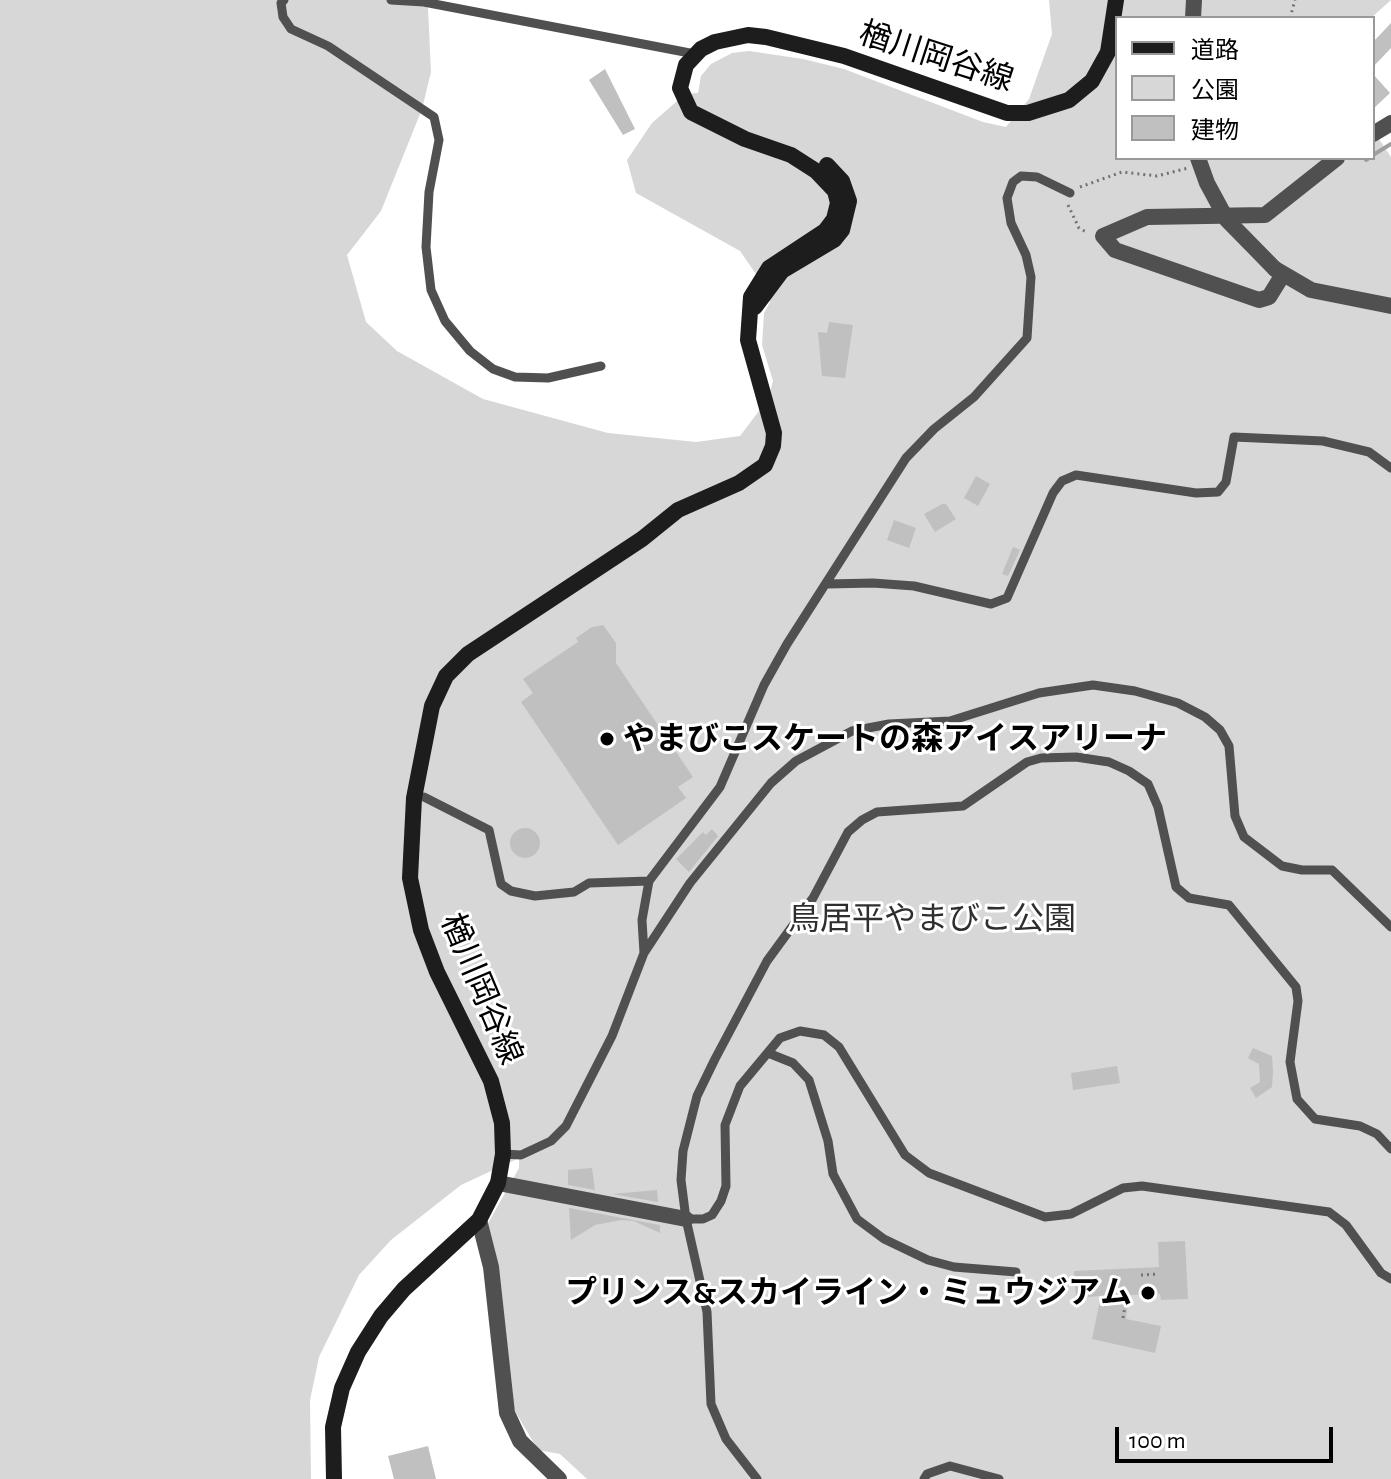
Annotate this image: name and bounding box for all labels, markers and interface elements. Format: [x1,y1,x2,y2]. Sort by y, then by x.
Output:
street label: 楢川岡谷線 [854,14,1018,100]
legend [1115,16,1375,160]
text: 道路 [1191,39,1239,63]
text: 公園 [1191,79,1239,103]
text: 建物 [1191,119,1239,143]
place label: やまびこスケートの森アイスアリーナ [623,720,1167,758]
marker: やまびこスケートの森アイスアリーナ [598,730,616,748]
park label: 鳥居平やまびこ公園 [788,900,1076,938]
street label: 楢川岡谷線 [432,908,530,1070]
place label: プリンス&スカイライン・ミュウジアム [565,1274,1132,1312]
marker: プリンス&スカイライン・ミュウジアム [1139,1284,1157,1302]
scale bar [1119,1411,1337,1461]
text: 100 m [1129,1429,1186,1453]

